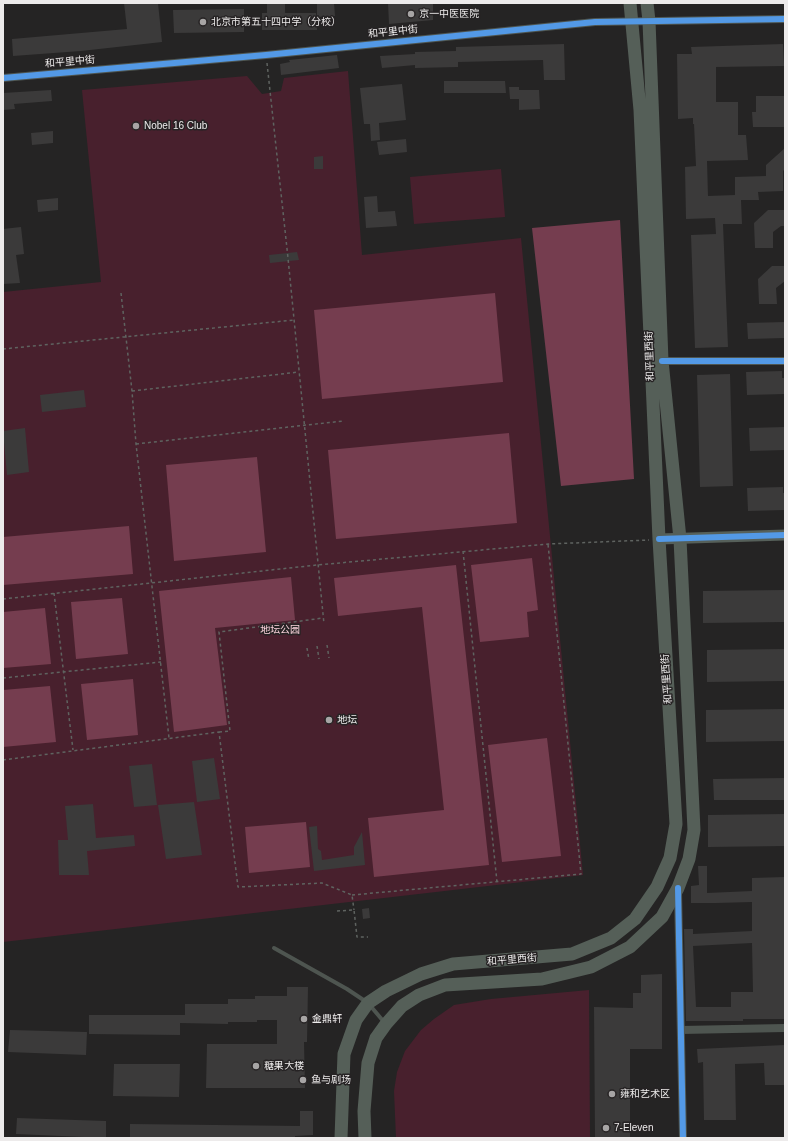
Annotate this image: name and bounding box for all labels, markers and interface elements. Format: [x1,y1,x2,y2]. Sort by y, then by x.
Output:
place label: 京一中医医院 [419,8,479,20]
marker: 京一中医医院 [406,9,416,19]
place label: 北京市第五十四中学（分校） [211,16,341,28]
marker: 北京市第五十四中学（分校） [198,17,208,27]
street label: 和平里中街 [368,23,418,41]
street label: 和平里中街 [45,54,95,70]
place label: Nobel 16 Club [144,120,207,132]
marker: Nobel 16 Club [131,121,141,131]
street label: 和平里西街 [643,331,657,381]
park label: 地坛公园 [260,624,300,636]
street label: 和平里西街 [659,654,675,704]
place label: 地坛 [337,714,357,726]
marker: 地坛 [324,715,334,725]
street label: 和平里西街 [487,952,537,968]
place label: 金鼎轩 [312,1013,342,1025]
marker: 金鼎轩 [299,1014,309,1024]
place label: 糖果大楼 [264,1060,304,1072]
marker: 糖果大楼 [251,1061,261,1071]
place label: 鱼与剧场 [311,1074,351,1086]
marker: 鱼与剧场 [298,1075,308,1085]
place label: 雍和艺术区 [620,1088,670,1100]
marker: 雍和艺术区 [607,1089,617,1099]
place label: 7-Eleven [614,1122,653,1134]
marker: 7-Eleven [601,1123,611,1133]

